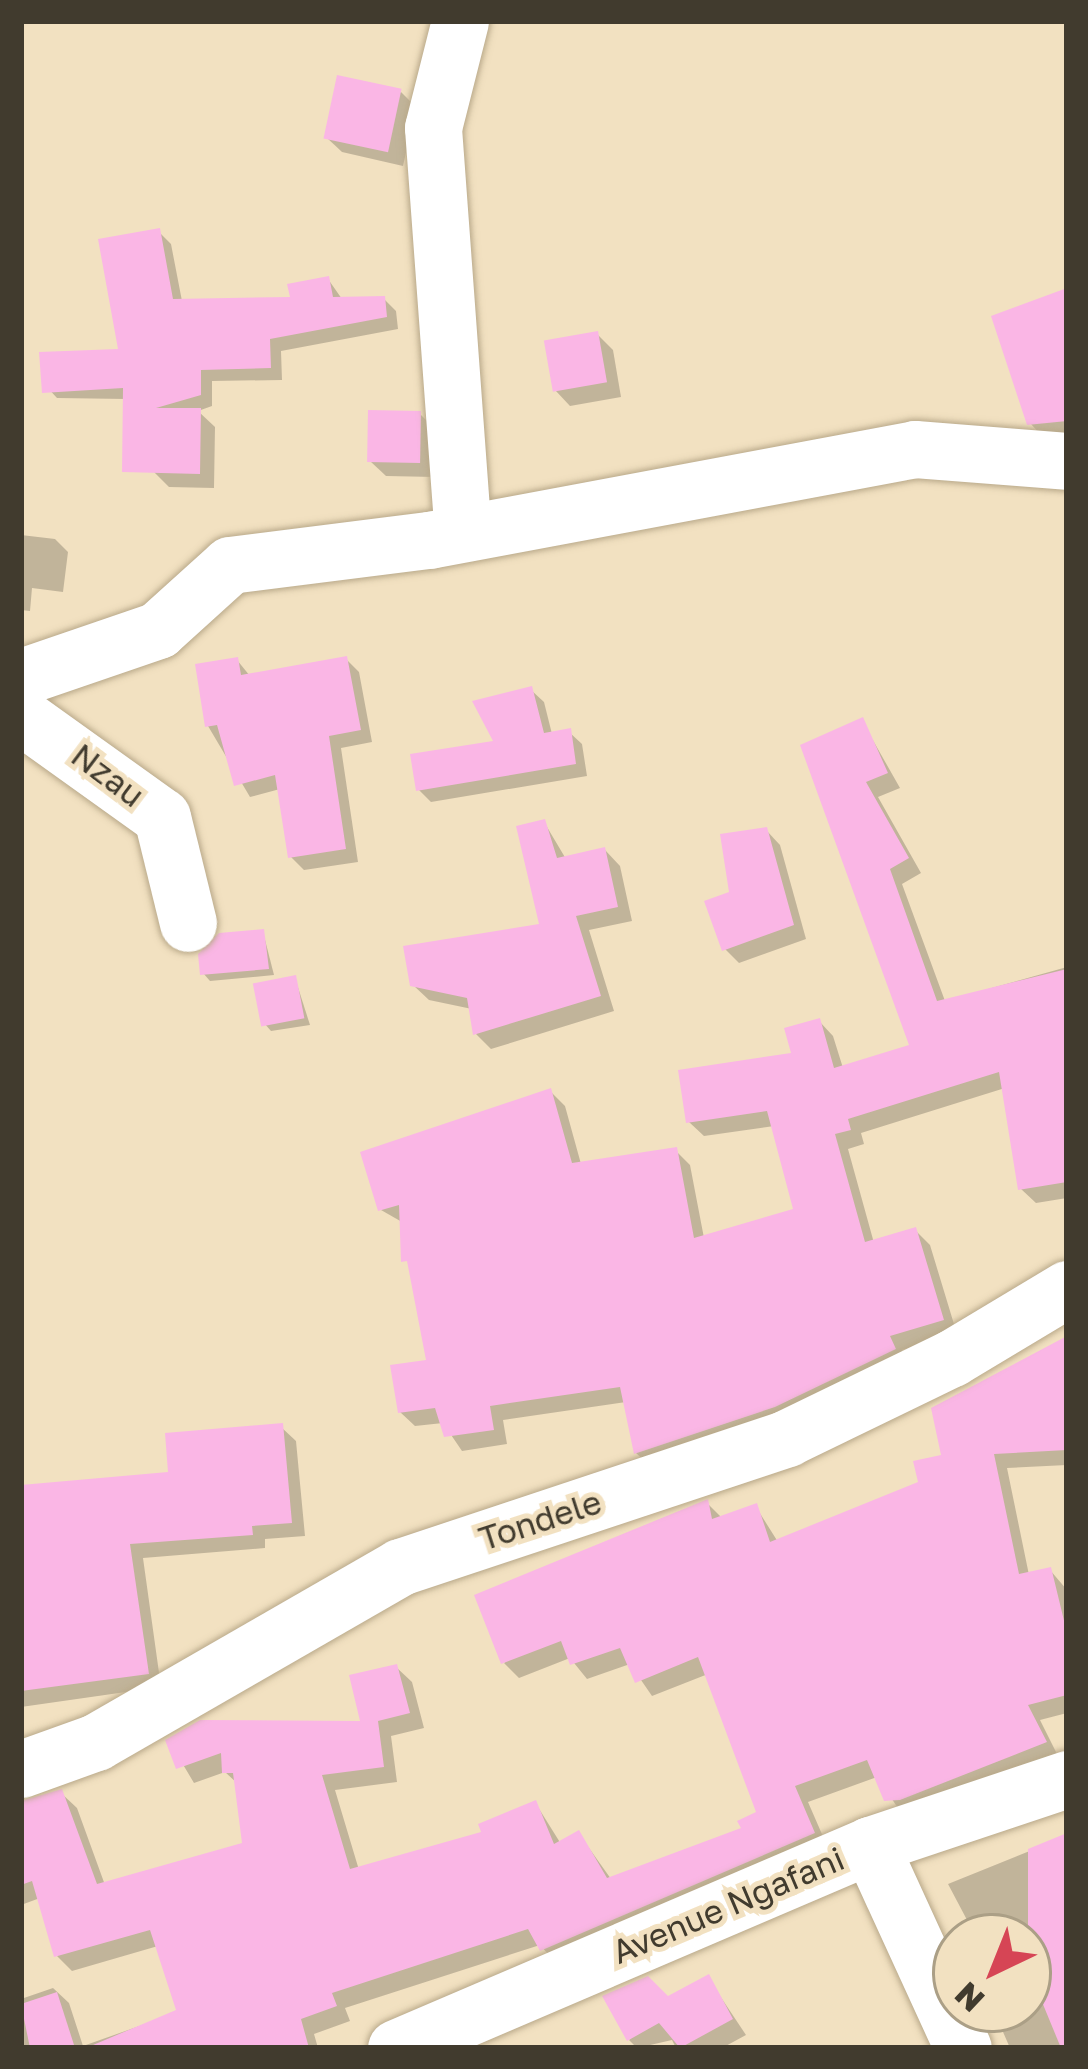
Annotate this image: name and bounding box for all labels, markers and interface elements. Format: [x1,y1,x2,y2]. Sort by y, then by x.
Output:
street label: Nzau [64,735,152,815]
street label: Tondele [474,1482,606,1558]
street label: Avenue Ngafani [606,1838,850,1972]
north arrow [932,1913,1052,2033]
text: N [947,1975,992,2020]

